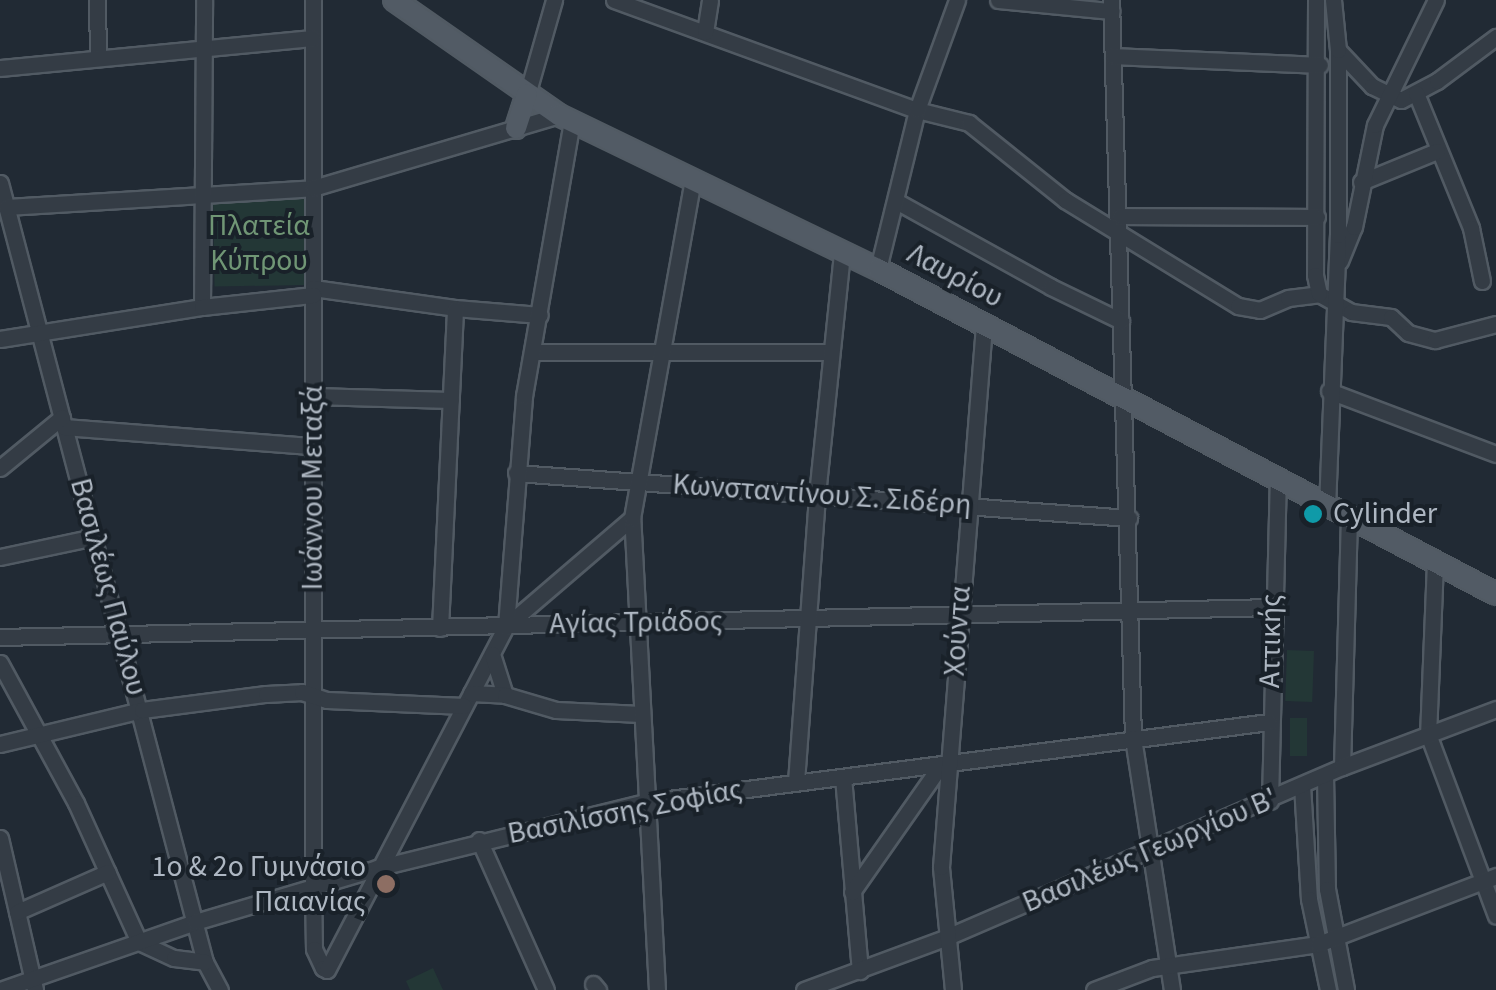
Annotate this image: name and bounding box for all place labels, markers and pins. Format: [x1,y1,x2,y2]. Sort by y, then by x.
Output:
place label: Cylinder [1333,496,1437,532]
marker: Cylinder [1302,503,1324,525]
place label: 1ο & 2ο Γυμνάσιο Παιανίας [152,849,366,920]
marker: 1ο & 2ο Γυμνάσιο Παιανίας [375,873,397,895]

